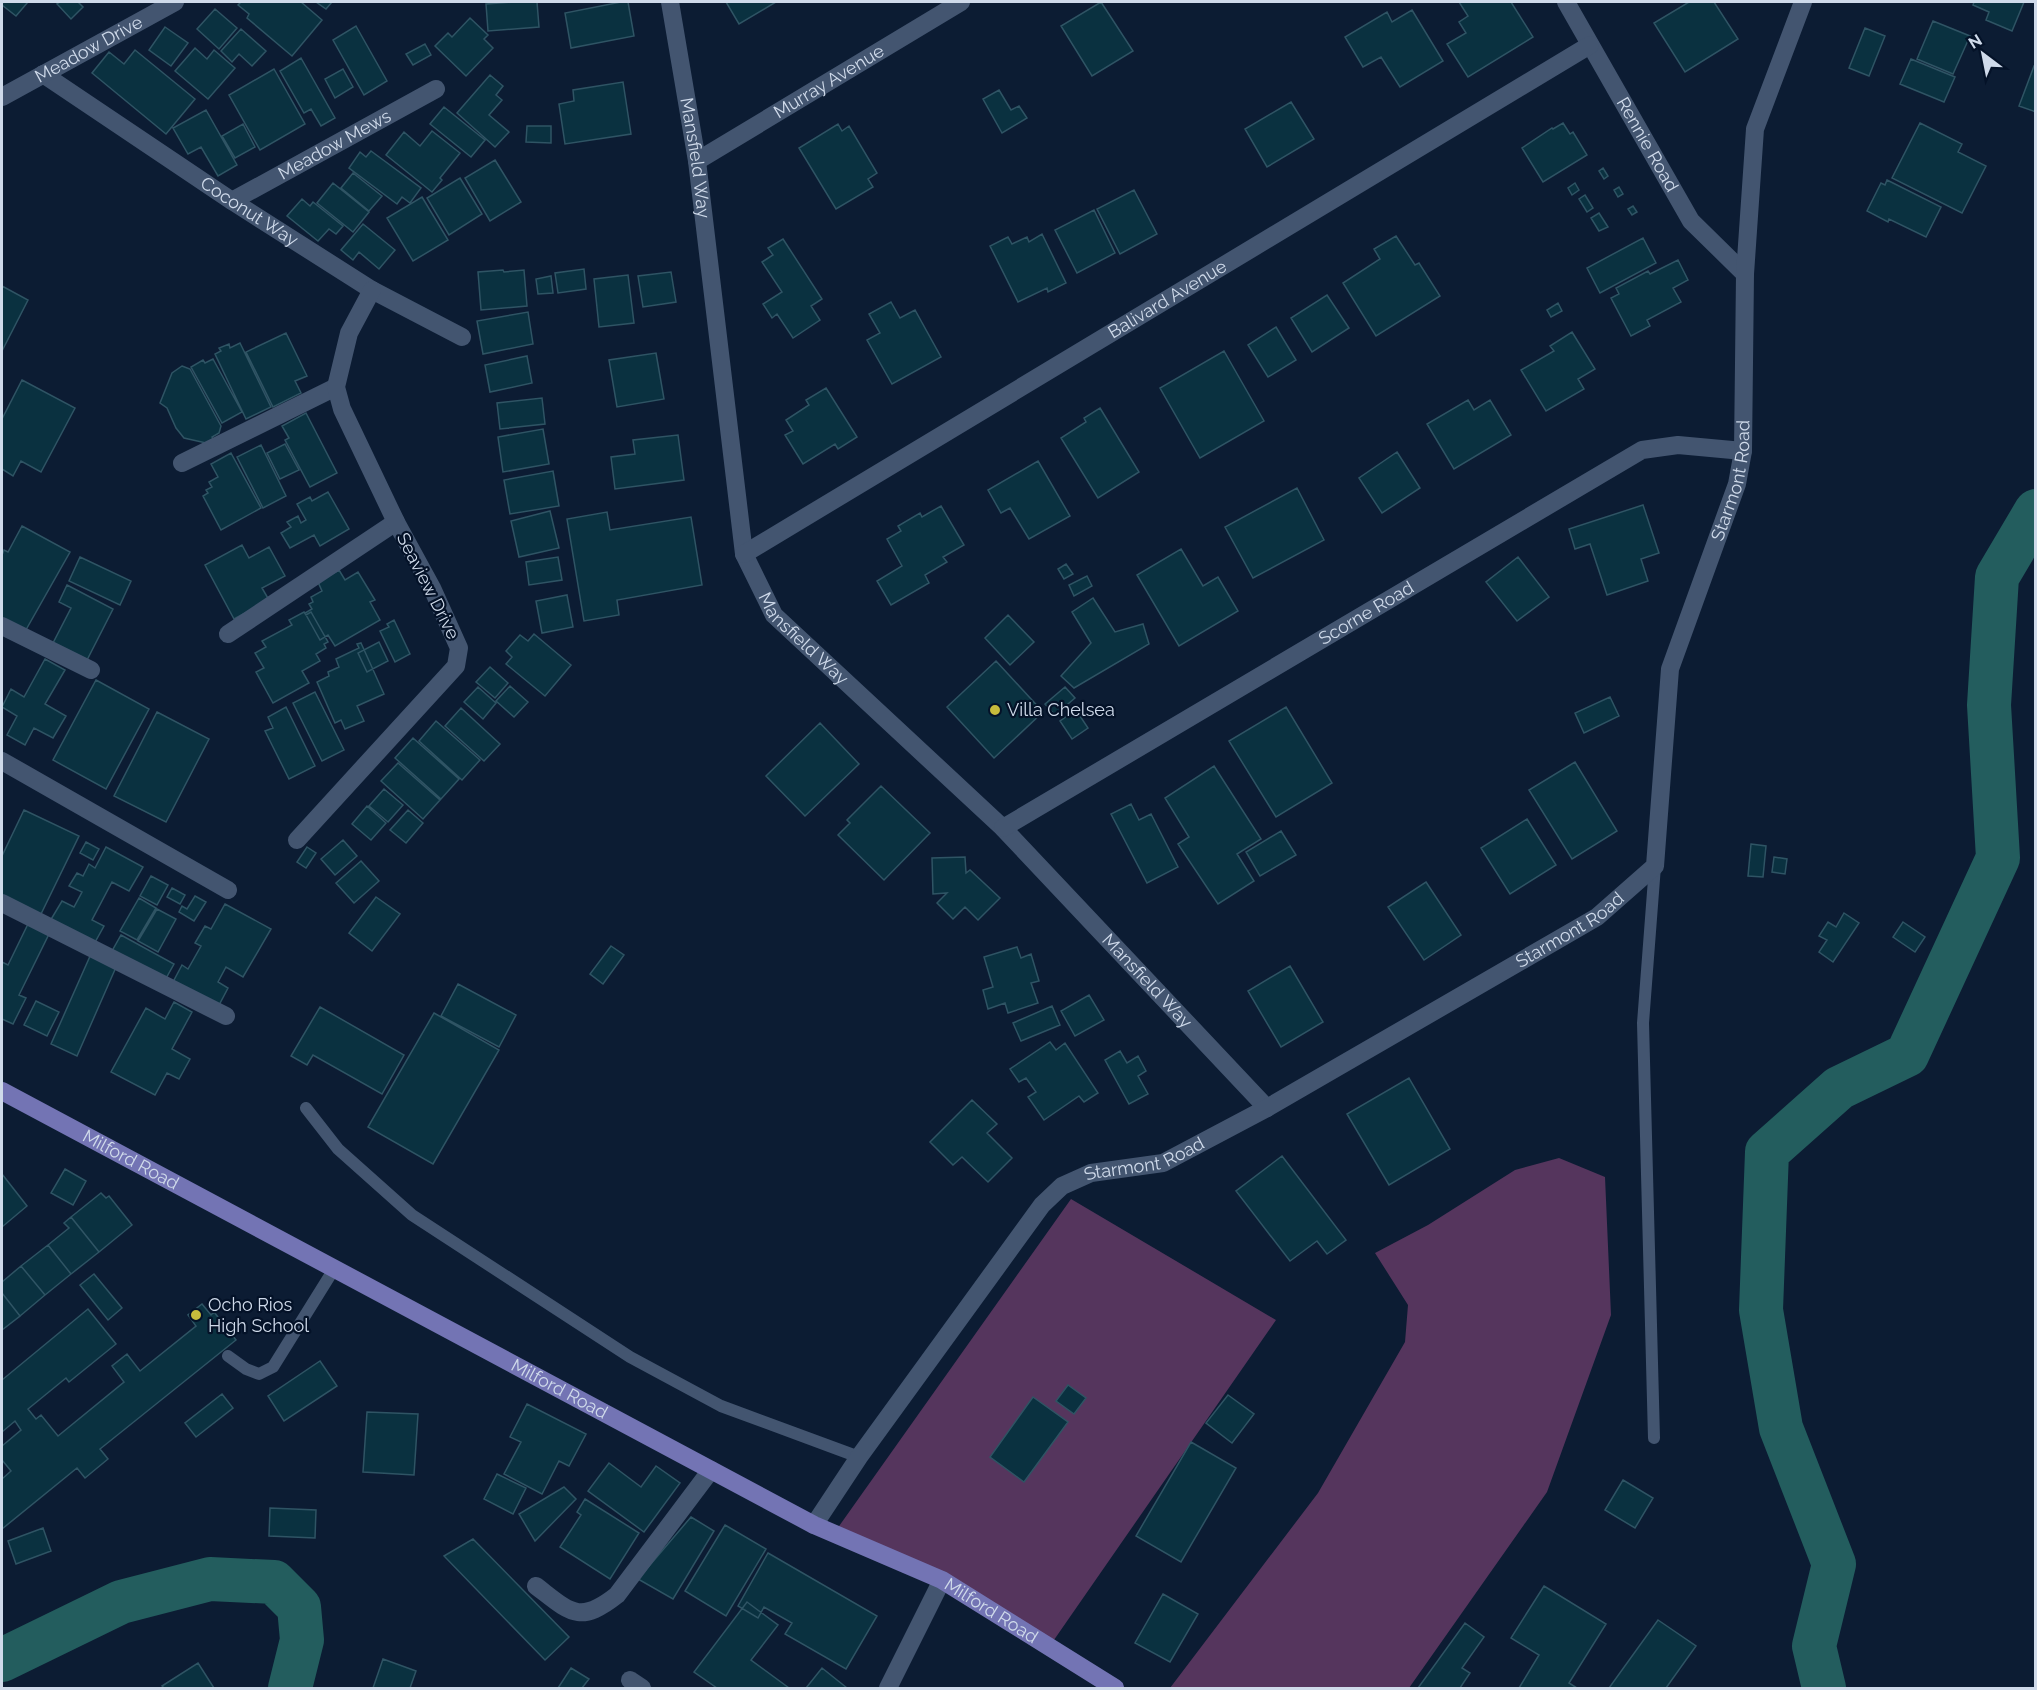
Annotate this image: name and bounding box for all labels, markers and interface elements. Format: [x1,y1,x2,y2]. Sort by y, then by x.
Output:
street label: Meadow Drive [31,11,146,87]
north arrow [1953,24,2013,84]
text: N [1965,30,1986,53]
street label: Murray Avenue [770,40,888,122]
street label: Rennie Road [1612,93,1683,195]
street label: Mansfield Way [676,96,715,220]
street label: Meadow Mews [274,105,395,184]
street label: Coconut Way [197,172,302,250]
street label: Balivard Avenue [1104,255,1230,343]
street label: Starmont Road [1706,420,1753,544]
street label: Seaview Drive [393,529,464,643]
street label: Scorne Road [1315,577,1417,649]
street label: Mansfield Way [754,589,853,689]
place label: Villa Chelsea [1007,699,1115,720]
marker: Villa Chelsea [988,703,1002,717]
street label: Starmont Road [1512,887,1628,972]
street label: Mansfield Way [1098,929,1197,1032]
street label: Milford Road [79,1125,183,1194]
street label: Starmont Road [1081,1132,1208,1185]
place label: Ocho Rios High School [208,1294,309,1336]
marker: Ocho Rios High School [189,1308,203,1322]
street label: Milford Road [508,1354,611,1423]
street label: Milford Road [941,1573,1042,1647]

